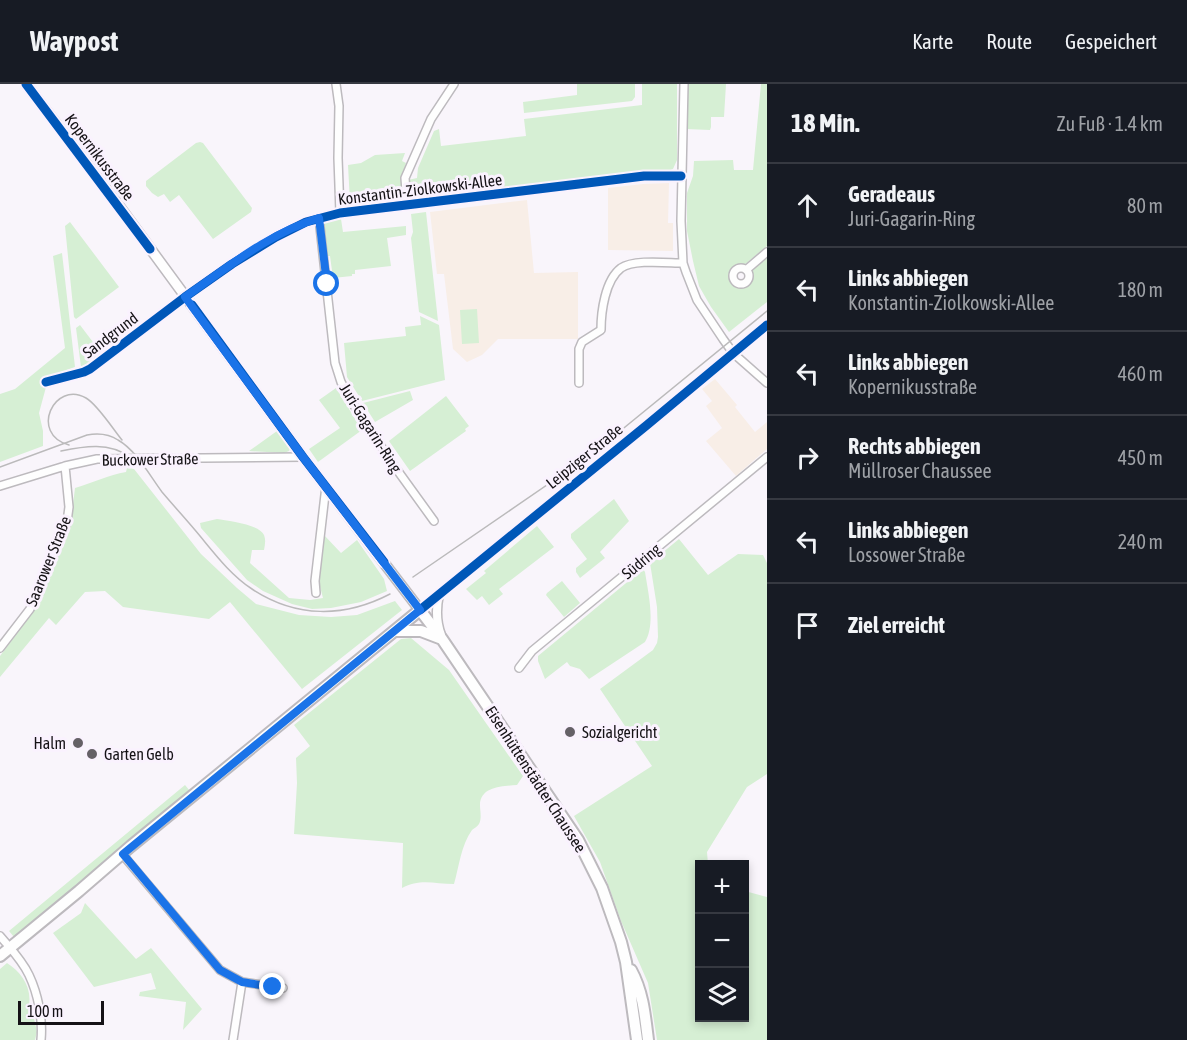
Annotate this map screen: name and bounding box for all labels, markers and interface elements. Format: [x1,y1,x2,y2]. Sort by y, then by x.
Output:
text: Waypost [30,25,118,57]
text: Karte [912,29,953,53]
text: Route [986,29,1032,53]
text: Gespeichert [1065,29,1157,53]
text: 18 Min. [791,108,860,138]
street label: Kopernikusstraße [61,110,138,204]
text: Zu Fuß · 1.4 km [1057,112,1163,135]
street label: Konstantin-Ziolkowski-Allee [337,170,503,208]
text: Geradeaus [848,181,935,207]
icon: ahead [791,189,824,222]
text: 80 m [1127,194,1163,217]
text: Juri-Gagarin-Ring [848,207,975,230]
text: Links abbiegen [848,265,969,291]
route start [313,270,339,296]
icon: left [791,273,824,306]
text: 180 m [1118,278,1163,301]
text: Konstantin-Ziolkowski-Allee [848,291,1054,314]
street label: Sandgrund [79,308,142,362]
text: Links abbiegen [848,349,969,375]
icon: left [791,357,824,390]
text: 460 m [1118,362,1163,385]
text: Kopernikusstraße [848,375,977,398]
street label: Juri-Gagarin-Ring [336,380,406,476]
street label: Leipziger Straße [542,420,626,493]
text: Rechts abbiegen [848,433,981,459]
icon: right [791,441,824,474]
text: 450 m [1118,446,1163,469]
street label: Buckower Straße [101,449,199,469]
text: Müllroser Chaussee [848,459,992,482]
street label: Saarower Straße [22,513,74,609]
text: Links abbiegen [848,517,969,543]
icon: left [791,525,824,558]
text: 240 m [1118,530,1163,553]
street label: Südring [618,540,665,583]
text: Lossower Straße [848,543,965,566]
icon: arrive [791,609,824,642]
text: Ziel erreicht [848,612,945,638]
street label: Eisenhüttenstädter Chaussee [482,703,590,855]
place label: Sozialgericht [582,723,658,742]
marker: Sozialgericht [563,725,577,739]
place label: Halm [34,734,66,752]
marker: Halm [71,736,85,750]
place label: Garten Gelb [104,745,174,763]
marker: Garten Gelb [85,747,99,761]
map controls [695,860,749,1022]
button: + [695,860,749,914]
button: − [695,914,749,968]
button: layers [695,968,749,1022]
route end [259,973,285,999]
scale bar [18,998,104,1026]
text: 100 m [27,1002,63,1020]

